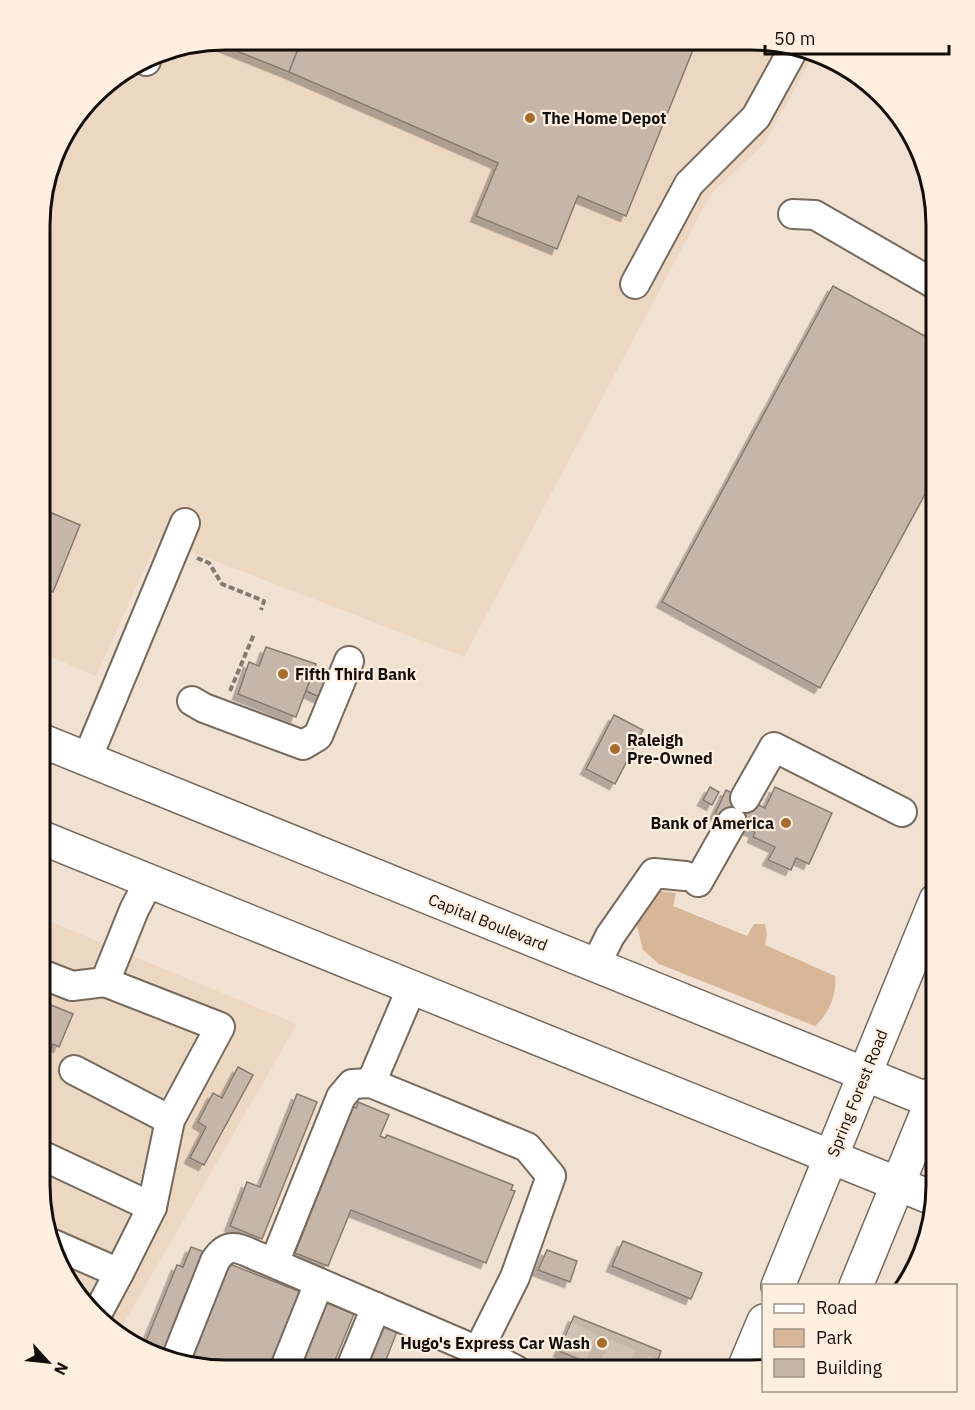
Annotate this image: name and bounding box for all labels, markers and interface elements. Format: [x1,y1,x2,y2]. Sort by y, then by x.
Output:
scale bar [765,18,950,56]
text: 50 m [774,27,816,50]
place label: The Home Depot [542,108,666,128]
marker: The Home Depot [523,111,537,125]
place label: Fifth Third Bank [295,664,417,684]
marker: Fifth Third Bank [276,667,290,681]
place label: Raleigh Pre-Owned [627,730,713,768]
marker: Raleigh Pre-Owned [608,742,622,756]
place label: Bank of America [651,813,774,833]
marker: Bank of America [779,816,793,830]
street label: Capital Boulevard [425,889,551,955]
street label: Spring Forest Road [822,1026,892,1160]
legend [762,1284,957,1392]
text: Road [816,1296,857,1319]
text: Park [816,1326,853,1349]
north arrow [18,1332,78,1392]
place label: Hugo's Express Car Wash [400,1333,590,1353]
marker: Hugo's Express Car Wash [595,1336,609,1350]
text: Building [816,1356,883,1379]
text: N [50,1359,73,1379]

